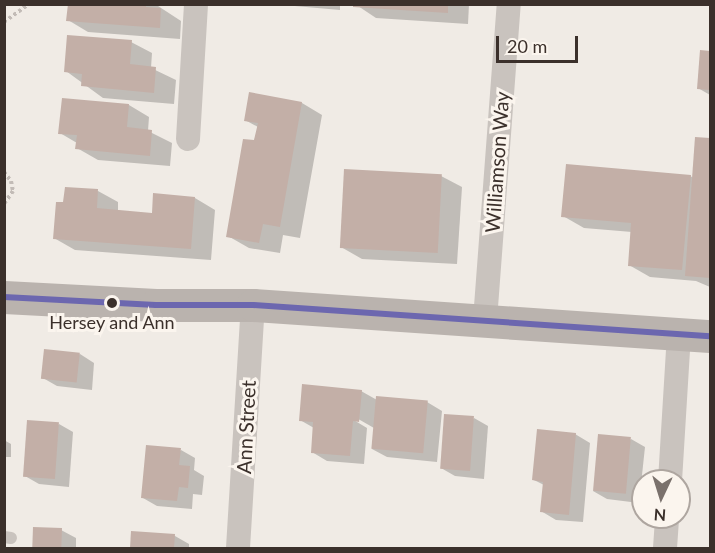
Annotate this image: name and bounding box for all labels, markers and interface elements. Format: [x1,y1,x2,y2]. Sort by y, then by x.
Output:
scale bar [499,24,582,62]
text: 20 m [507,35,547,57]
street label: Williamson Way [480,90,514,234]
marker: Hersey and Ann [106,297,118,309]
place label: Hersey and Ann [49,311,175,333]
street label: Ann Street [232,380,260,474]
north arrow [631,469,691,529]
text: N [653,506,667,525]

